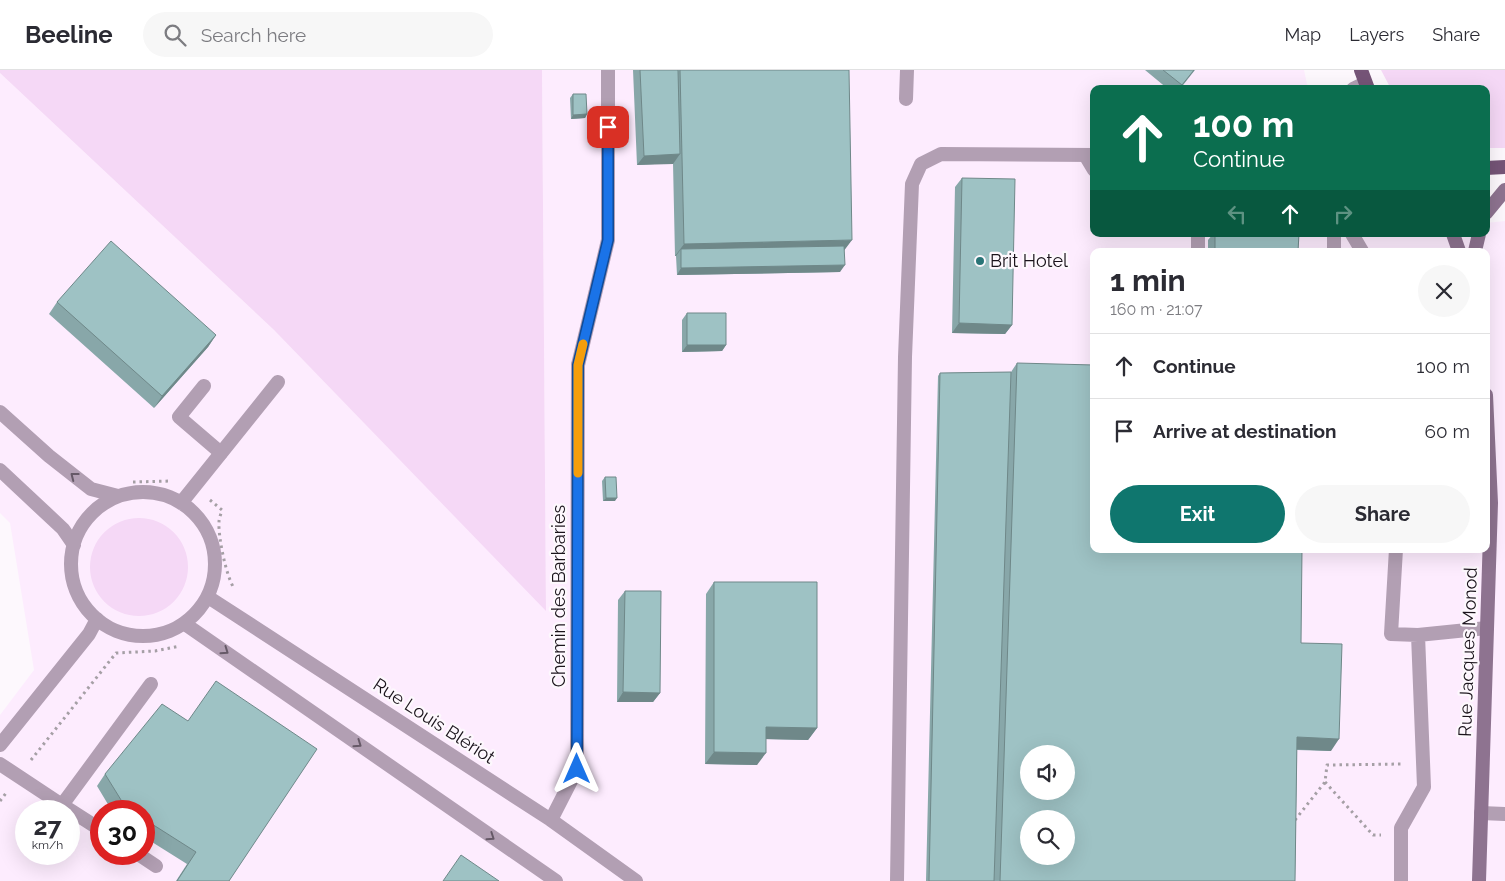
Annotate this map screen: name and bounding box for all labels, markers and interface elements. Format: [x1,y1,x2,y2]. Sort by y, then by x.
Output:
search box [143,12,493,57]
text: Beeline [25,20,113,49]
icon: search [161,21,189,49]
text: Search here [201,24,306,46]
text: Map [1285,24,1321,45]
text: Layers [1349,24,1404,45]
text: Share [1432,24,1480,45]
text: 100 m [1193,104,1294,145]
icon: ahead [1110,105,1175,170]
pin [587,106,629,148]
icon: arrive [594,113,622,141]
text: Continue [1193,146,1285,172]
icon: left [1223,200,1251,228]
icon: ahead [1276,200,1304,228]
icon: right [1329,200,1357,228]
place label: Brit Hotel [990,250,1068,271]
marker: Brit Hotel [974,255,986,267]
text: 1 min [1110,263,1186,298]
button: close [1418,265,1470,317]
text: 160 m · 21:07 [1110,300,1203,319]
icon: ahead [1110,352,1138,380]
text: Continue [1153,355,1236,377]
text: 100 m [1416,355,1470,377]
icon: arrive [1110,417,1138,445]
text: Arrive at destination [1153,420,1337,442]
text: 60 m [1425,420,1470,442]
one-way arrow [71,473,80,482]
button: Exit [1110,485,1285,543]
button: Share [1295,485,1470,543]
street label: Chemin des Barbaries [548,504,569,687]
street label: Rue Jacques Monod [1454,567,1481,737]
one-way arrow [219,645,229,654]
street label: Rue Louis Blériot [370,673,499,768]
one-way arrow [352,738,362,747]
position arrow [550,742,602,794]
map controls [1020,745,1075,865]
button: sound [1020,745,1075,800]
speed limit sign: 30 [90,800,155,865]
button: search [1020,810,1075,865]
text: 27 [33,811,62,841]
one-way arrow [486,831,495,840]
text: km/h [32,838,63,852]

